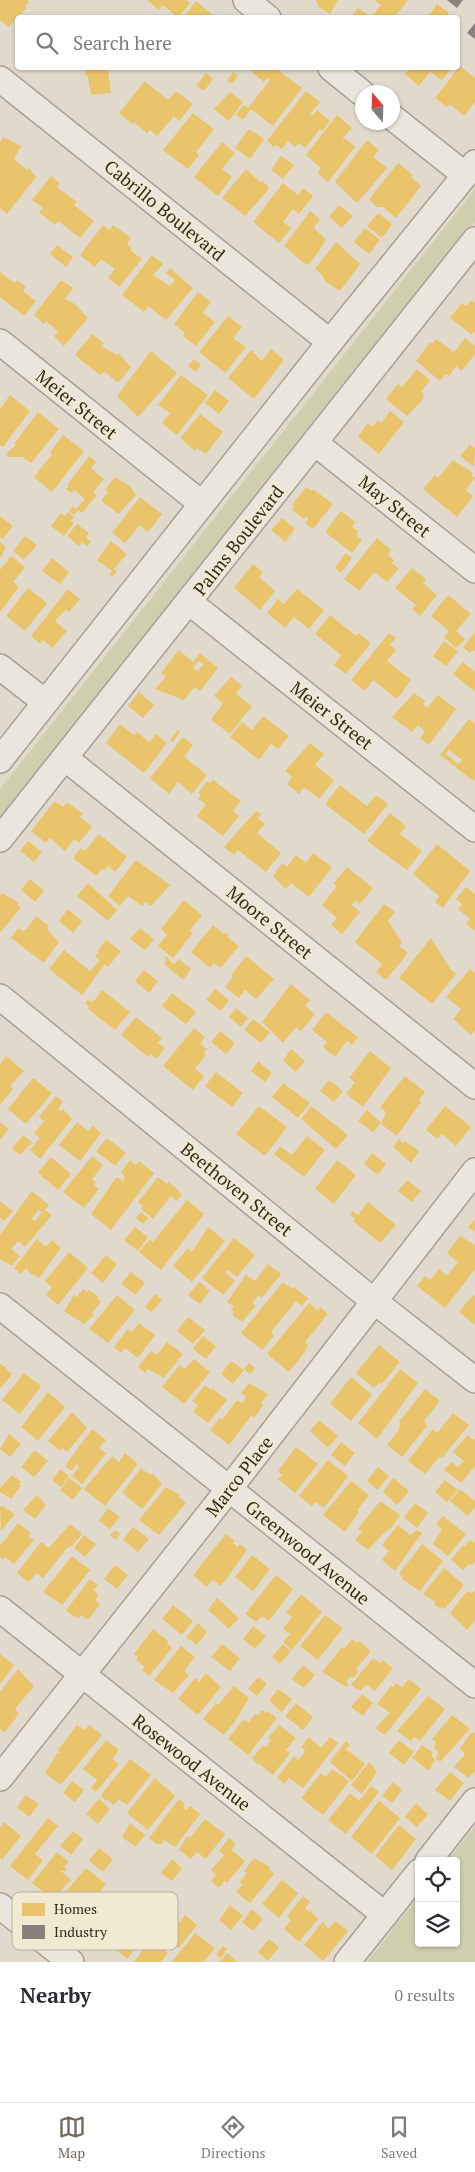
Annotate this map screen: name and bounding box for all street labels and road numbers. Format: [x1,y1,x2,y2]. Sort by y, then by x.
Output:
street label: Cabrillo Boulevard [100,154,230,266]
street label: Meier Street [31,364,123,445]
street label: May Street [354,470,436,543]
street label: Palms Boulevard [187,480,289,600]
street label: Meier Street [286,675,378,755]
street label: Moore Street [222,880,318,964]
street label: Beethoven Street [176,1137,298,1242]
street label: Marco Place [200,1431,278,1521]
street label: Greenwood Avenue [241,1494,375,1610]
street label: Rosewood Avenue [128,1708,256,1816]

